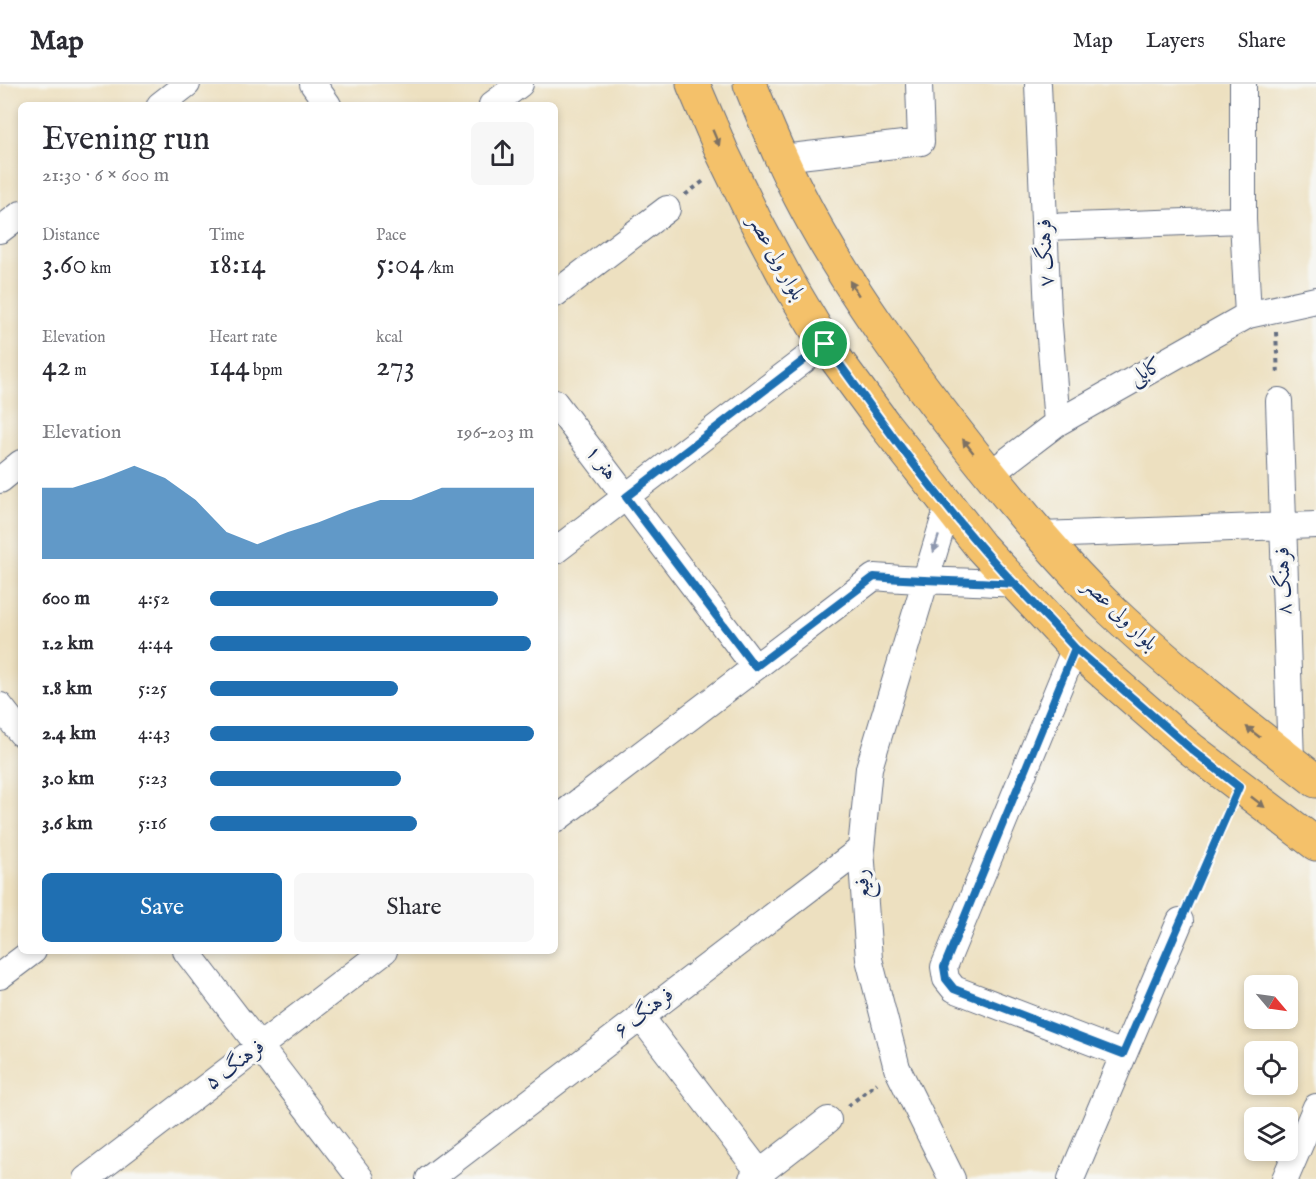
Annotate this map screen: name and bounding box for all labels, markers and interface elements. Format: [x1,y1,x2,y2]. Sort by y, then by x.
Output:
text: Map [30,24,84,59]
text: Map [1073,28,1113,55]
text: Layers [1146,28,1205,55]
text: Share [1238,28,1286,55]
text: Evening run [42,119,210,161]
button: share [471,122,534,185]
one-way arrow [712,129,721,147]
text: 21:30 · 6 × 600 m [42,163,169,188]
street label: بلوار ولی عصر [740,209,811,306]
street label: فرهنگ ۷ [1030,218,1061,288]
text: Distance [42,226,100,246]
text: Time [209,226,245,246]
text: Pace [376,226,406,246]
text: 3.60 [42,246,87,284]
text: 18:14 [209,246,266,284]
text: 5:04 [376,246,424,284]
text: km [87,259,111,279]
text: /km [424,259,454,279]
one-way arrow [849,280,860,296]
pin [799,318,850,369]
icon: arrive [808,327,841,360]
text: Elevation [42,328,105,348]
text: Heart rate [209,328,277,348]
text: kcal [376,328,403,348]
text: 42 [42,348,71,386]
text: 144 [209,348,250,386]
text: 273 [376,348,415,386]
street label: کابلی [1124,352,1168,393]
text: m [71,361,87,381]
text: bpm [250,361,283,381]
text: Elevation [42,420,121,445]
text: 196–203 m [456,420,534,445]
one-way arrow [961,438,974,454]
street label: هنر ۱ [579,440,623,486]
one-way arrow [931,535,940,553]
street label: فرهنگ ۸ [1268,546,1299,616]
street label: بلوار ولی عصر [1075,571,1163,657]
text: 600 m [42,586,90,611]
text: 4:52 [138,586,170,611]
text: 1.2 km [42,631,94,656]
text: 4:44 [138,631,173,656]
text: 1.8 km [42,676,92,701]
text: 5:25 [138,676,167,701]
text: 2.4 km [42,721,96,746]
text: 4:43 [138,721,170,746]
one-way arrow [1246,726,1261,738]
text: 3.0 km [42,766,94,791]
text: 5:23 [138,766,167,791]
one-way arrow [1251,795,1266,807]
text: 3.6 km [42,811,93,836]
text: 5:16 [138,811,166,836]
street label: رفیع [848,868,882,900]
button: Save [42,873,282,942]
button: Share [294,873,534,942]
north arrow [1244,975,1298,1029]
map controls [1244,975,1298,1161]
street label: فرهنگ ۶ [608,981,680,1044]
street label: فرهنگ ۵ [199,1033,271,1096]
button: locate [1244,1041,1298,1095]
button: layers [1244,1107,1298,1161]

